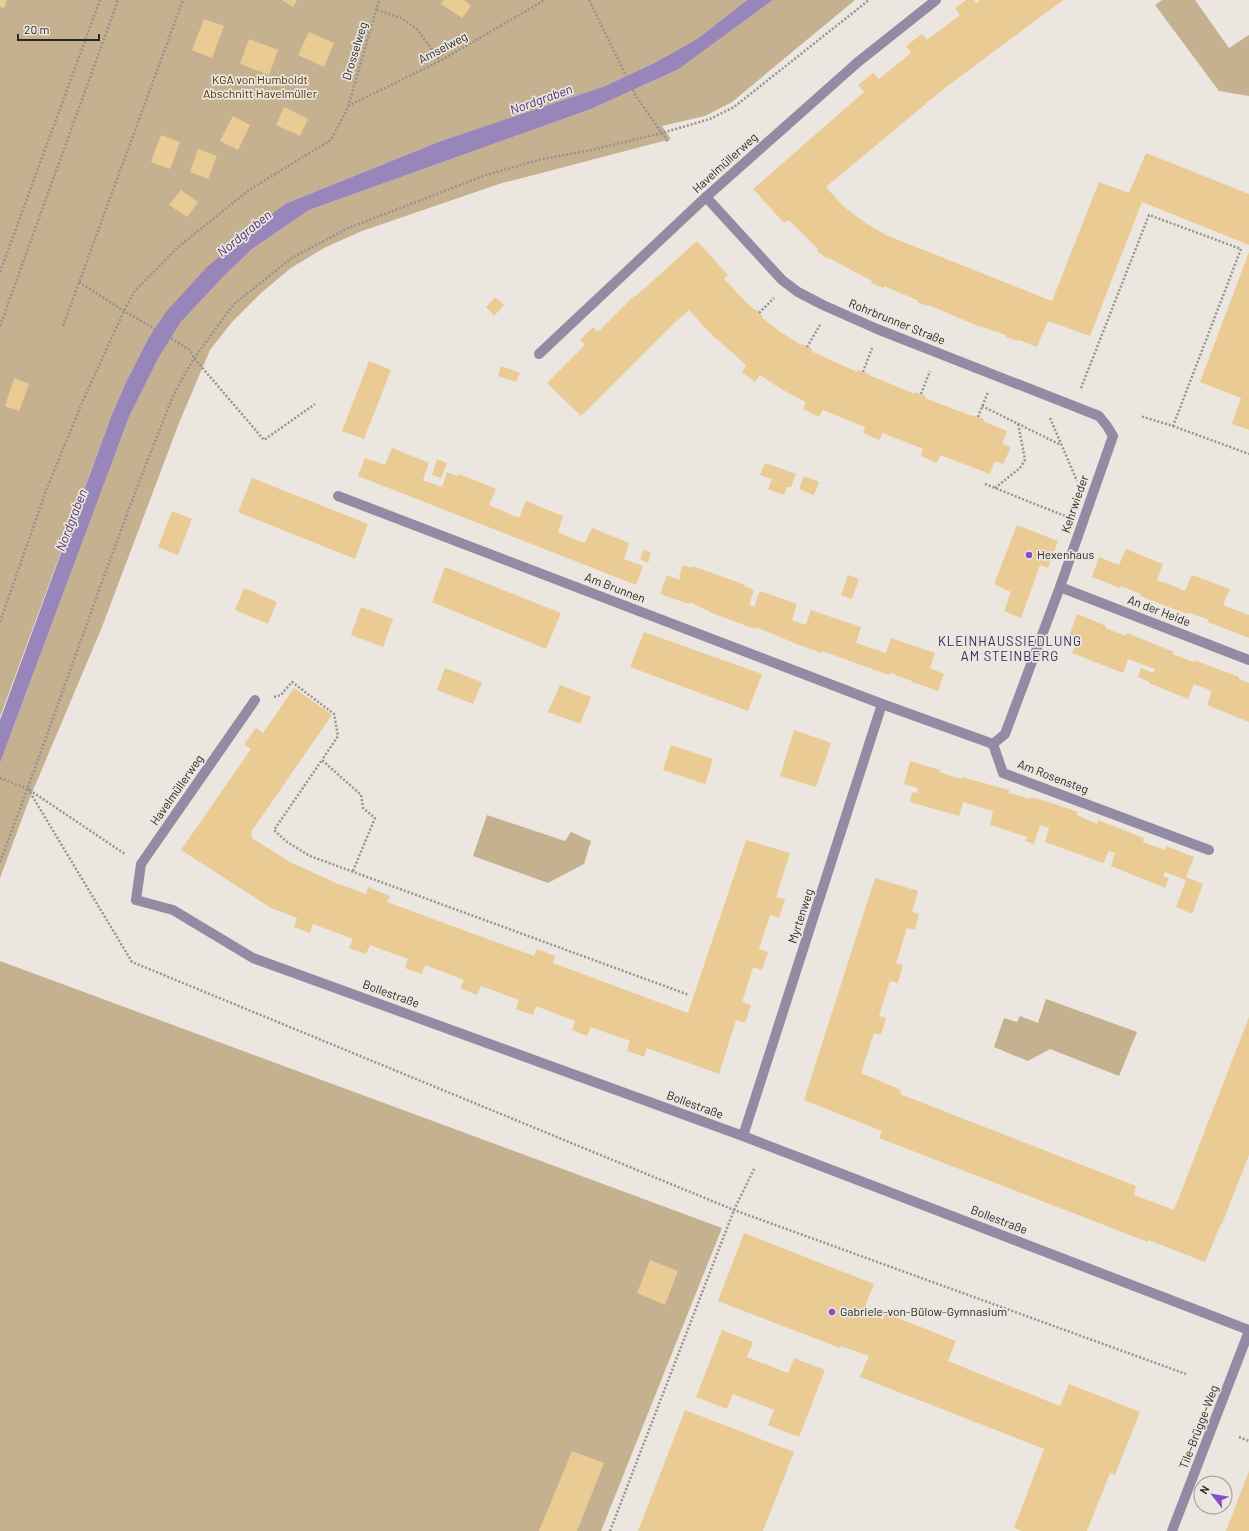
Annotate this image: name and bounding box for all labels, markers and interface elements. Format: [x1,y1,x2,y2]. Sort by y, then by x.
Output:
scale bar [18,16,99,42]
street label: Drosselweg [339,20,370,81]
text: 20 m [24,22,50,36]
street label: Amselweg [416,28,469,66]
park label: KGA von Humboldt Abschnitt Havelmüller [203,72,318,100]
water label: Nordgraben [508,80,575,118]
street label: Havelmüllerweg [689,129,760,195]
water label: Nordgraben [214,206,275,260]
street label: Rohrbrunner Straße [847,295,948,347]
street label: Kehrwieder [1058,472,1091,534]
water label: Nordgraben [52,487,90,553]
place label: Hexenhaus [1037,547,1094,561]
marker: Hexenhaus [1024,550,1034,560]
street label: Am Brunnen [583,569,648,605]
street label: An der Heide [1126,592,1193,628]
district label: KLEINHAUSSIEDLUNG AM STEINBERG [938,633,1082,664]
street label: Havelmüllerweg [147,751,206,827]
street label: Am Rosensteg [1016,756,1091,796]
street label: Myrtenweg [785,886,815,945]
street label: Bollestraße [361,976,422,1010]
street label: Bollestraße [665,1087,726,1121]
street label: Bollestraße [969,1202,1030,1236]
place label: Gabriele-von-Bülow-Gymnasium [840,1304,1007,1318]
marker: Gabriele-von-Bülow-Gymnasium [827,1307,837,1317]
street label: Tile-Brügge-Weg [1176,1383,1220,1471]
north arrow [1193,1475,1233,1515]
text: N [1197,1483,1211,1496]

